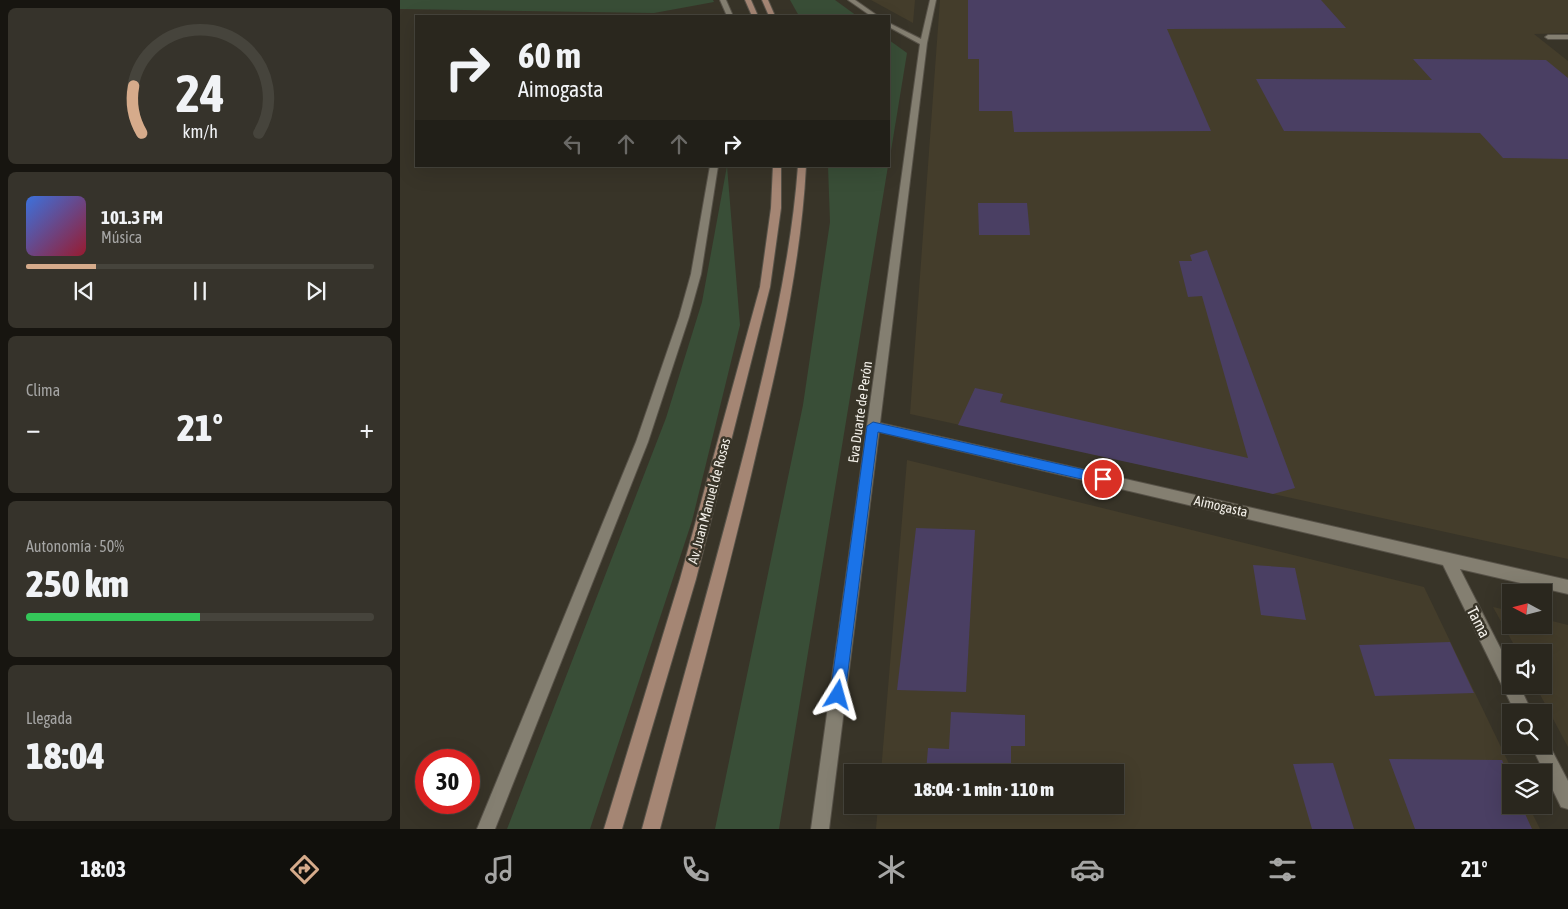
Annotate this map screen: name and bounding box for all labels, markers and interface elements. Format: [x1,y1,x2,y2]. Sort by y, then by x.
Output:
icon: right [435,35,500,100]
text: 60 m [518,35,581,75]
text: 24 [176,63,224,123]
text: Aimogasta [518,76,604,102]
text: km/h [182,121,218,142]
icon: left [559,130,587,158]
icon: ahead [612,130,640,158]
icon: ahead [665,130,693,158]
icon: right [718,130,746,158]
text: 101.3 FM [101,206,163,228]
text: Música [101,228,142,246]
icon: previous [70,277,98,305]
icon: pause [186,277,214,305]
icon: next [302,277,330,305]
street label: Eva Duarte de Perón [845,360,875,464]
text: Clima [26,381,60,399]
text: 21° [177,406,223,449]
text: − [26,412,41,444]
text: + [359,412,374,444]
street label: Av. Juan Manuel de Rosas [685,436,733,566]
pin [1082,458,1124,500]
icon: arrive [1089,465,1117,493]
street label: Aimogasta [1193,492,1249,520]
text: Autonomía · 50% [26,537,124,555]
text: 250 km [26,562,129,605]
north arrow [1502,584,1552,634]
map controls [1502,584,1552,814]
street label: Tama [1464,604,1494,640]
button: sound [1502,644,1552,694]
position arrow [811,668,863,720]
button: search [1502,704,1552,754]
text: Llegada [26,709,73,727]
text: 18:04 [26,734,105,777]
speed limit sign: 30 [415,749,480,814]
button: layers [1502,764,1552,814]
text: 18:04 · 1 min · 110 m [914,778,1054,800]
icon: directions [287,852,322,887]
icon: music [482,852,517,887]
icon: phone [678,852,713,887]
icon: climate [874,852,909,887]
icon: car [1070,852,1105,887]
icon: filters [1265,852,1300,887]
text: 18:03 [80,856,126,882]
text: 21° [1461,856,1488,882]

